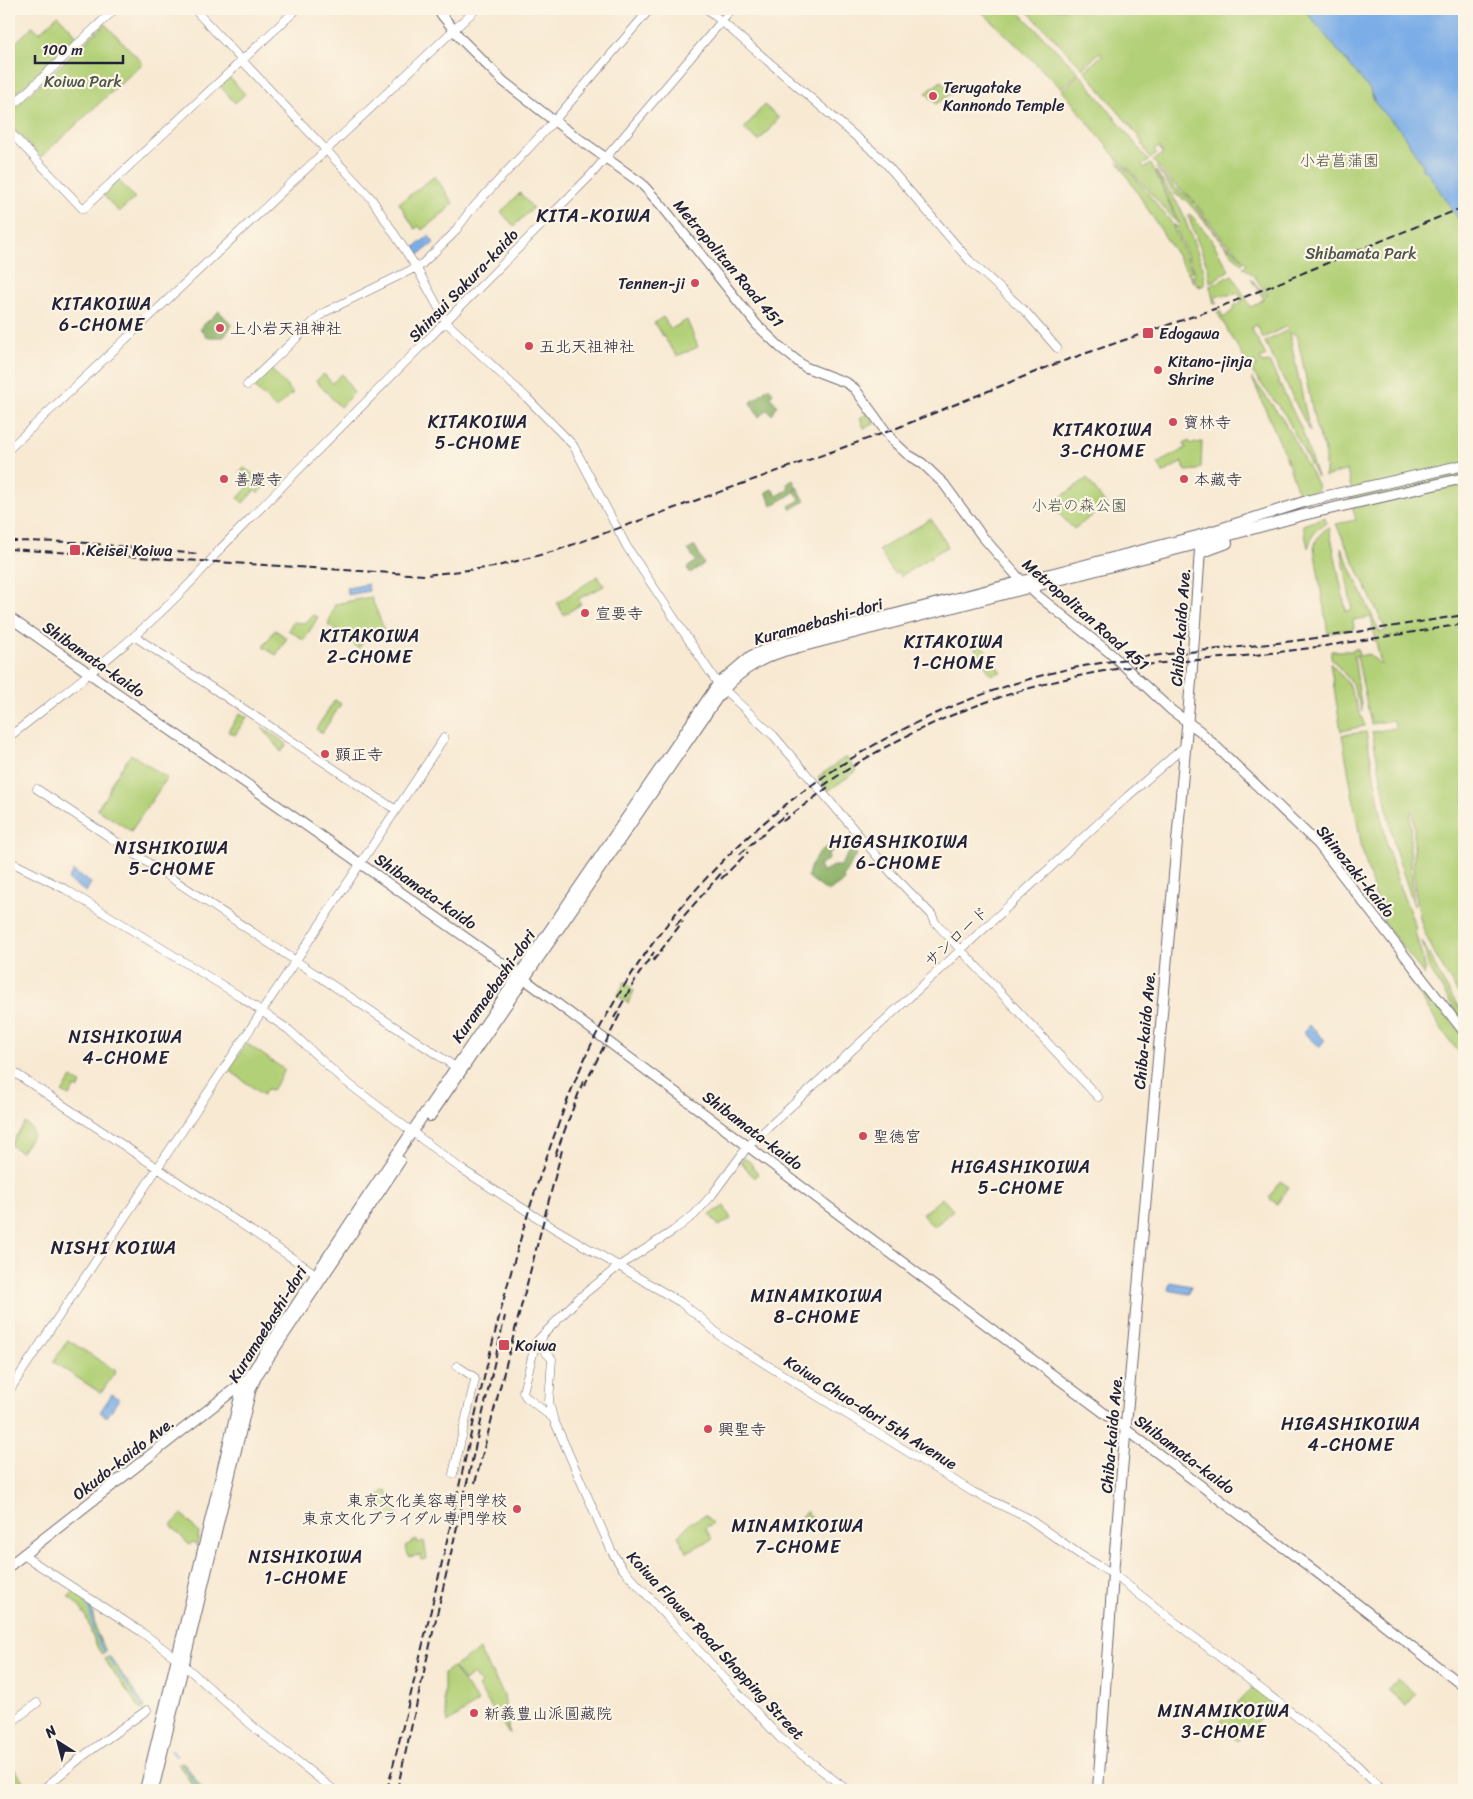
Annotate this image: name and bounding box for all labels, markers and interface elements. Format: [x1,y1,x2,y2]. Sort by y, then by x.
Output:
scale bar [35,32,122,64]
text: 100 m [42,37,83,63]
park label: Koiwa Park [44,67,122,96]
place label: Terugatake Kannondo Temple [943,73,1065,120]
marker: Terugatake Kannondo Temple [927,90,939,102]
park label: 小岩菖蒲園 [1299,146,1379,175]
street label: Metropolitan Road 451 [666,192,792,334]
district label: KITA-KOIWA [536,199,652,232]
street label: Shinsui Sakura-kaido [401,221,526,349]
park label: Shibamata Park [1305,239,1417,268]
place label: Tennen-ji [618,269,686,298]
marker: Tennen-ji [689,277,701,289]
district label: KITAKOIWA 6-CHOME [52,288,152,341]
place label: 上小岩天祖神社 [230,314,342,343]
place label: Edogawa [1159,319,1220,348]
marker: 上小岩天祖神社 [214,322,226,334]
marker: Edogawa [1141,326,1155,340]
place label: 五北天祖神社 [539,332,635,361]
marker: 五北天祖神社 [523,340,535,352]
place label: Kitano-jinja Shrine [1168,347,1253,394]
marker: Kitano-jinja Shrine [1152,364,1164,376]
district label: KITAKOIWA 5-CHOME [428,406,528,459]
place label: 寶林寺 [1183,408,1231,437]
district label: KITAKOIWA 3-CHOME [1053,414,1153,467]
marker: 寶林寺 [1167,416,1179,428]
place label: 善慶寺 [234,465,282,494]
place label: 本藏寺 [1194,465,1242,494]
marker: 善慶寺 [218,473,230,485]
marker: 本藏寺 [1178,473,1190,485]
park label: 小岩の森公園 [1031,491,1127,520]
place label: Keisei Koiwa [86,536,172,565]
marker: Keisei Koiwa [68,543,82,557]
street label: Metropolitan Road 451 [1015,551,1156,678]
street label: Chiba-kaido Ave. [1162,567,1199,687]
street label: Kuramaebashi-dori [750,589,887,654]
place label: 宣要寺 [595,599,643,628]
marker: 宣要寺 [579,607,591,619]
street label: Shibamata-kaido [36,613,151,706]
district label: KITAKOIWA 2-CHOME [320,620,420,673]
district label: KITAKOIWA 1-CHOME [904,626,1004,679]
place label: 顕正寺 [335,740,383,769]
marker: 顕正寺 [319,748,331,760]
street label: Shinozaki-kaido [1309,818,1402,924]
district label: HIGASHIKOIWA 6-CHOME [829,826,969,879]
district label: NISHIKOIWA 5-CHOME [115,832,229,885]
street label: Shibamata-kaido [368,845,483,938]
street label: サンロード [917,898,995,974]
street label: Kuramaebashi-dori [443,923,544,1049]
street label: Chiba-kaido Ave. [1125,970,1164,1091]
district label: NISHIKOIWA 4-CHOME [69,1021,183,1074]
street label: Shibamata-kaido [696,1083,809,1178]
place label: 聖徳宮 [873,1122,921,1151]
marker: 聖徳宮 [857,1130,869,1142]
district label: HIGASHIKOIWA 5-CHOME [951,1151,1091,1204]
district label: NISHI KOIWA [51,1231,177,1264]
street label: Kuramaebashi-dori [220,1260,315,1388]
district label: MINAMIKOIWA 8-CHOME [751,1280,883,1333]
place label: Koiwa [515,1331,556,1360]
marker: Koiwa [497,1338,511,1352]
street label: Koiwa Chuo-dori 5th Avenue [778,1347,963,1478]
street label: Chiba-kaido Ave. [1092,1374,1131,1495]
street label: Shibamata-kaido [1128,1407,1241,1502]
district label: HIGASHIKOIWA 4-CHOME [1281,1408,1421,1461]
street label: Okudo-kaido Ave. [66,1409,181,1508]
place label: 興聖寺 [718,1415,766,1444]
marker: 興聖寺 [702,1423,714,1435]
place label: 東京文化美容専門学校 東京文化ブライダル専門学校 [302,1486,507,1533]
marker: 東京文化美容専門学校 東京文化ブライダル専門学校 [511,1503,523,1515]
district label: MINAMIKOIWA 7-CHOME [732,1510,864,1563]
district label: NISHIKOIWA 1-CHOME [249,1541,363,1594]
street label: Koiwa Flower Road Shopping Street [619,1544,812,1747]
district label: MINAMIKOIWA 3-CHOME [1158,1695,1290,1748]
place label: 新義豊山派圓藏院 [484,1699,612,1728]
marker: 新義豊山派圓藏院 [468,1707,480,1719]
north arrow [32,1716,82,1766]
text: N [39,1719,62,1745]

